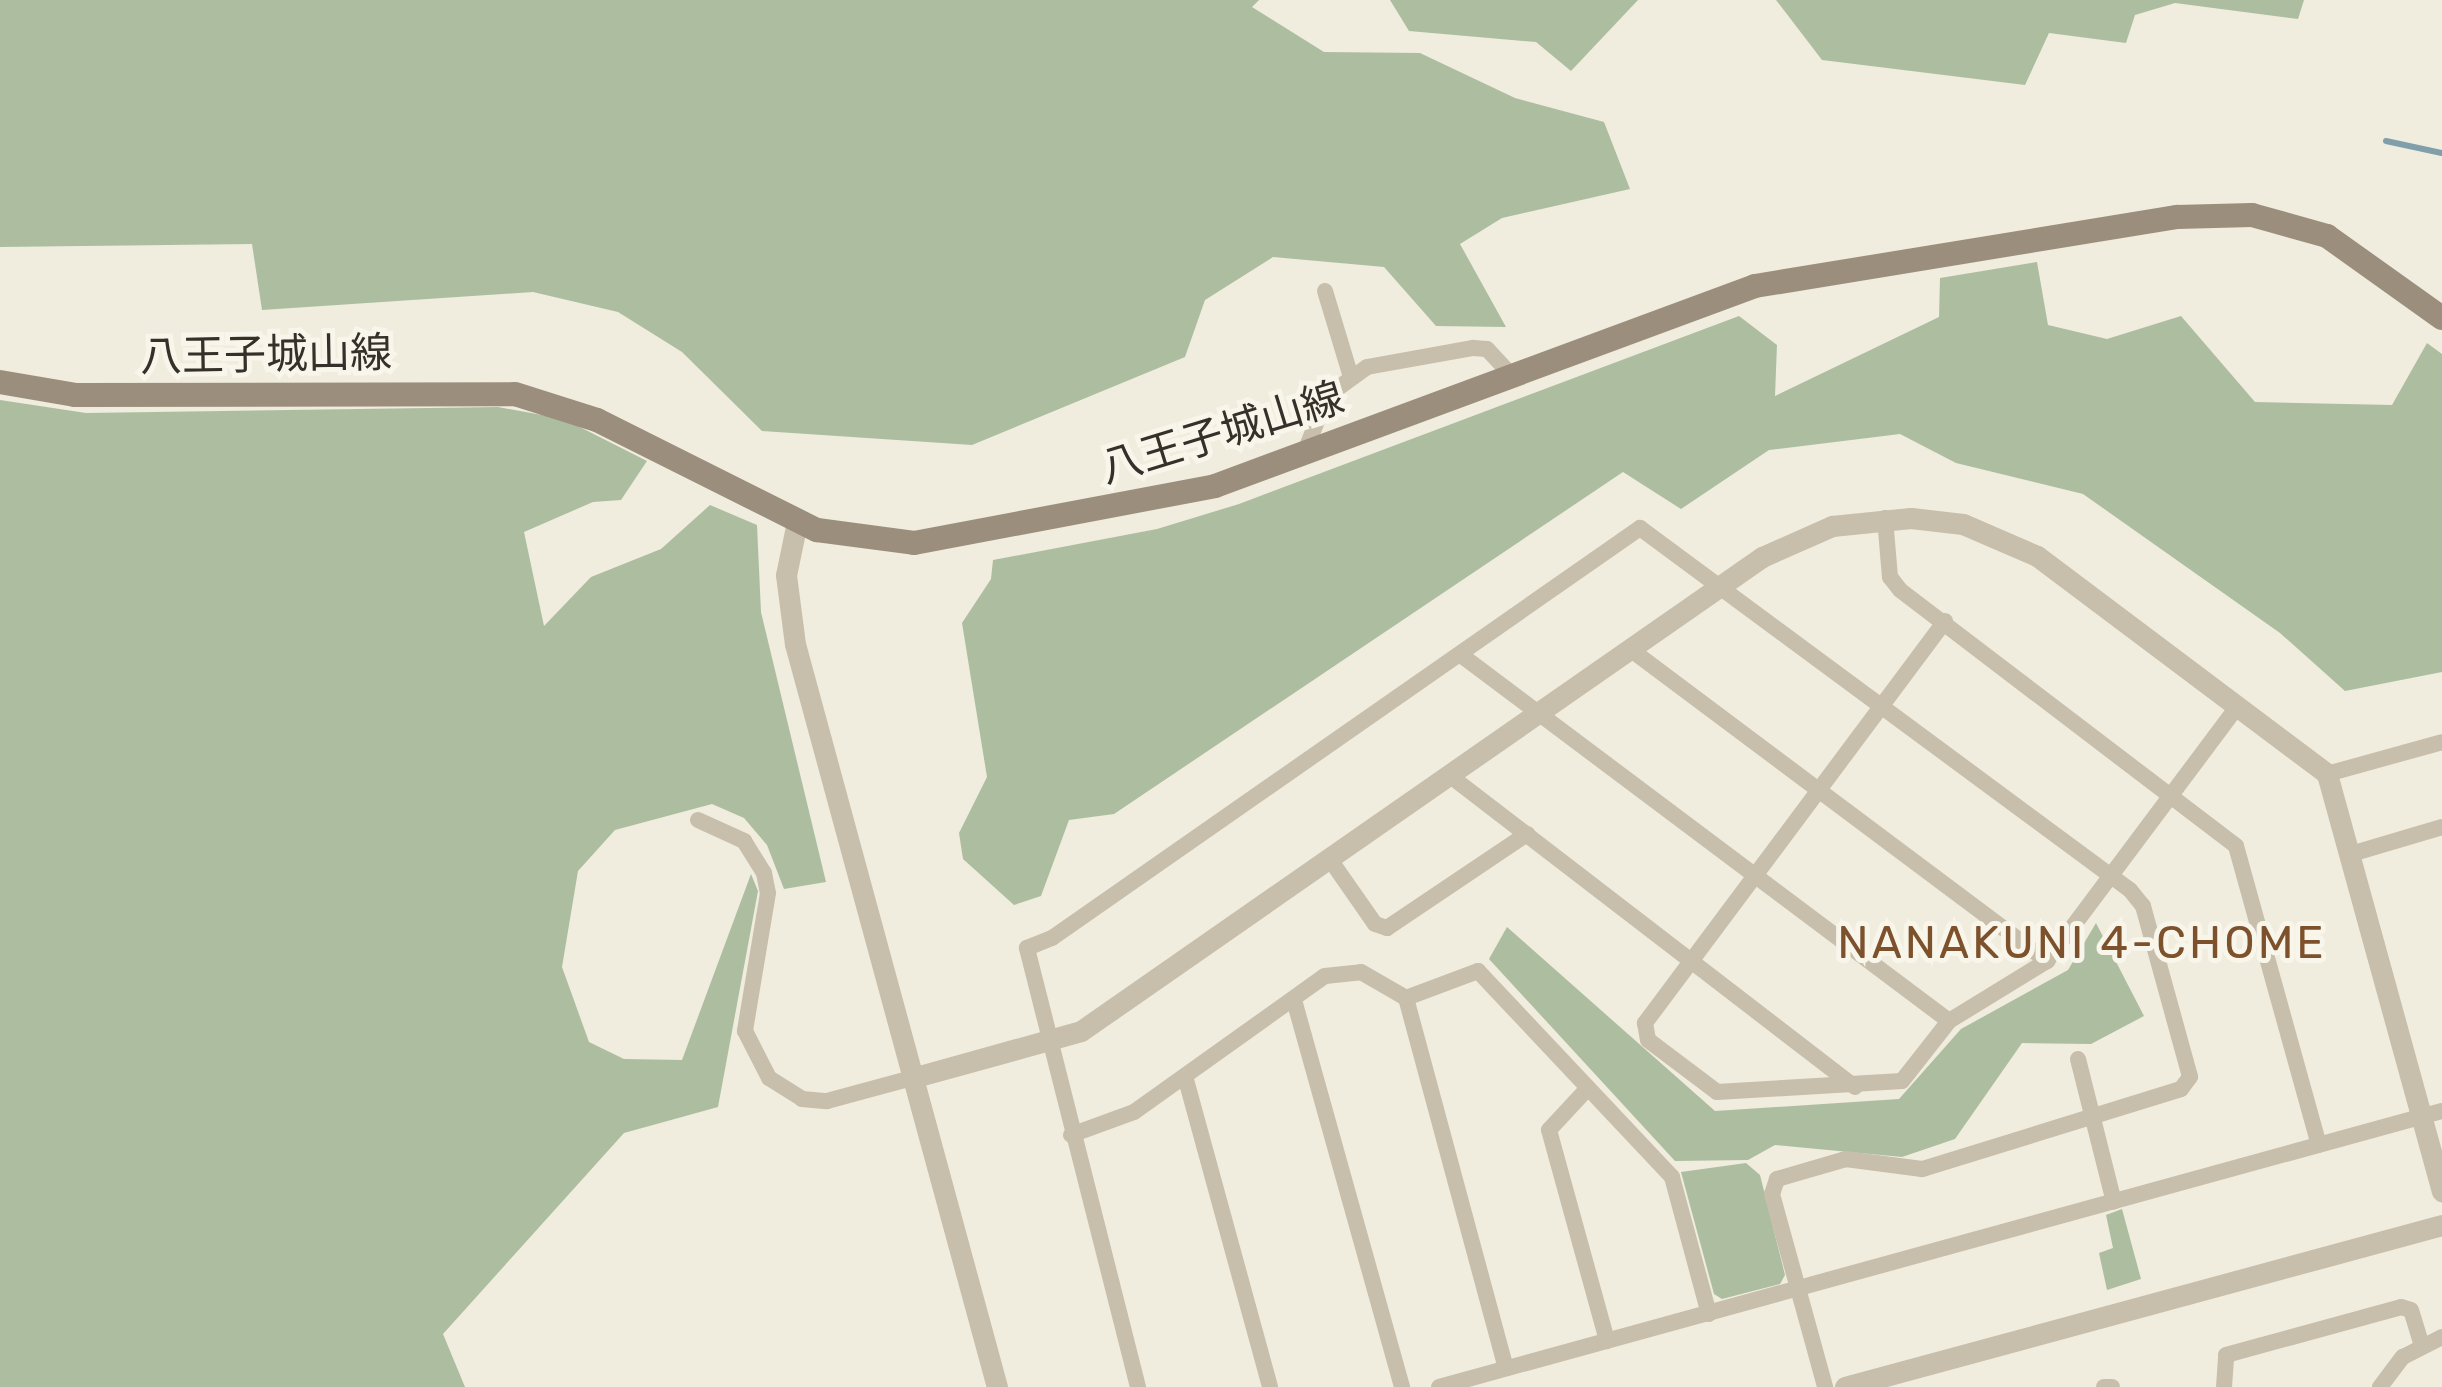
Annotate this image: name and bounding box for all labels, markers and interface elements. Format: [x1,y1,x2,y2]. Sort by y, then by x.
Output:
street label: 八王子城山線 [140,328,392,382]
street label: 八王子城山線 [1094,372,1350,494]
district label: NANAKUNI 4-CHOME [1837,916,2327,970]

